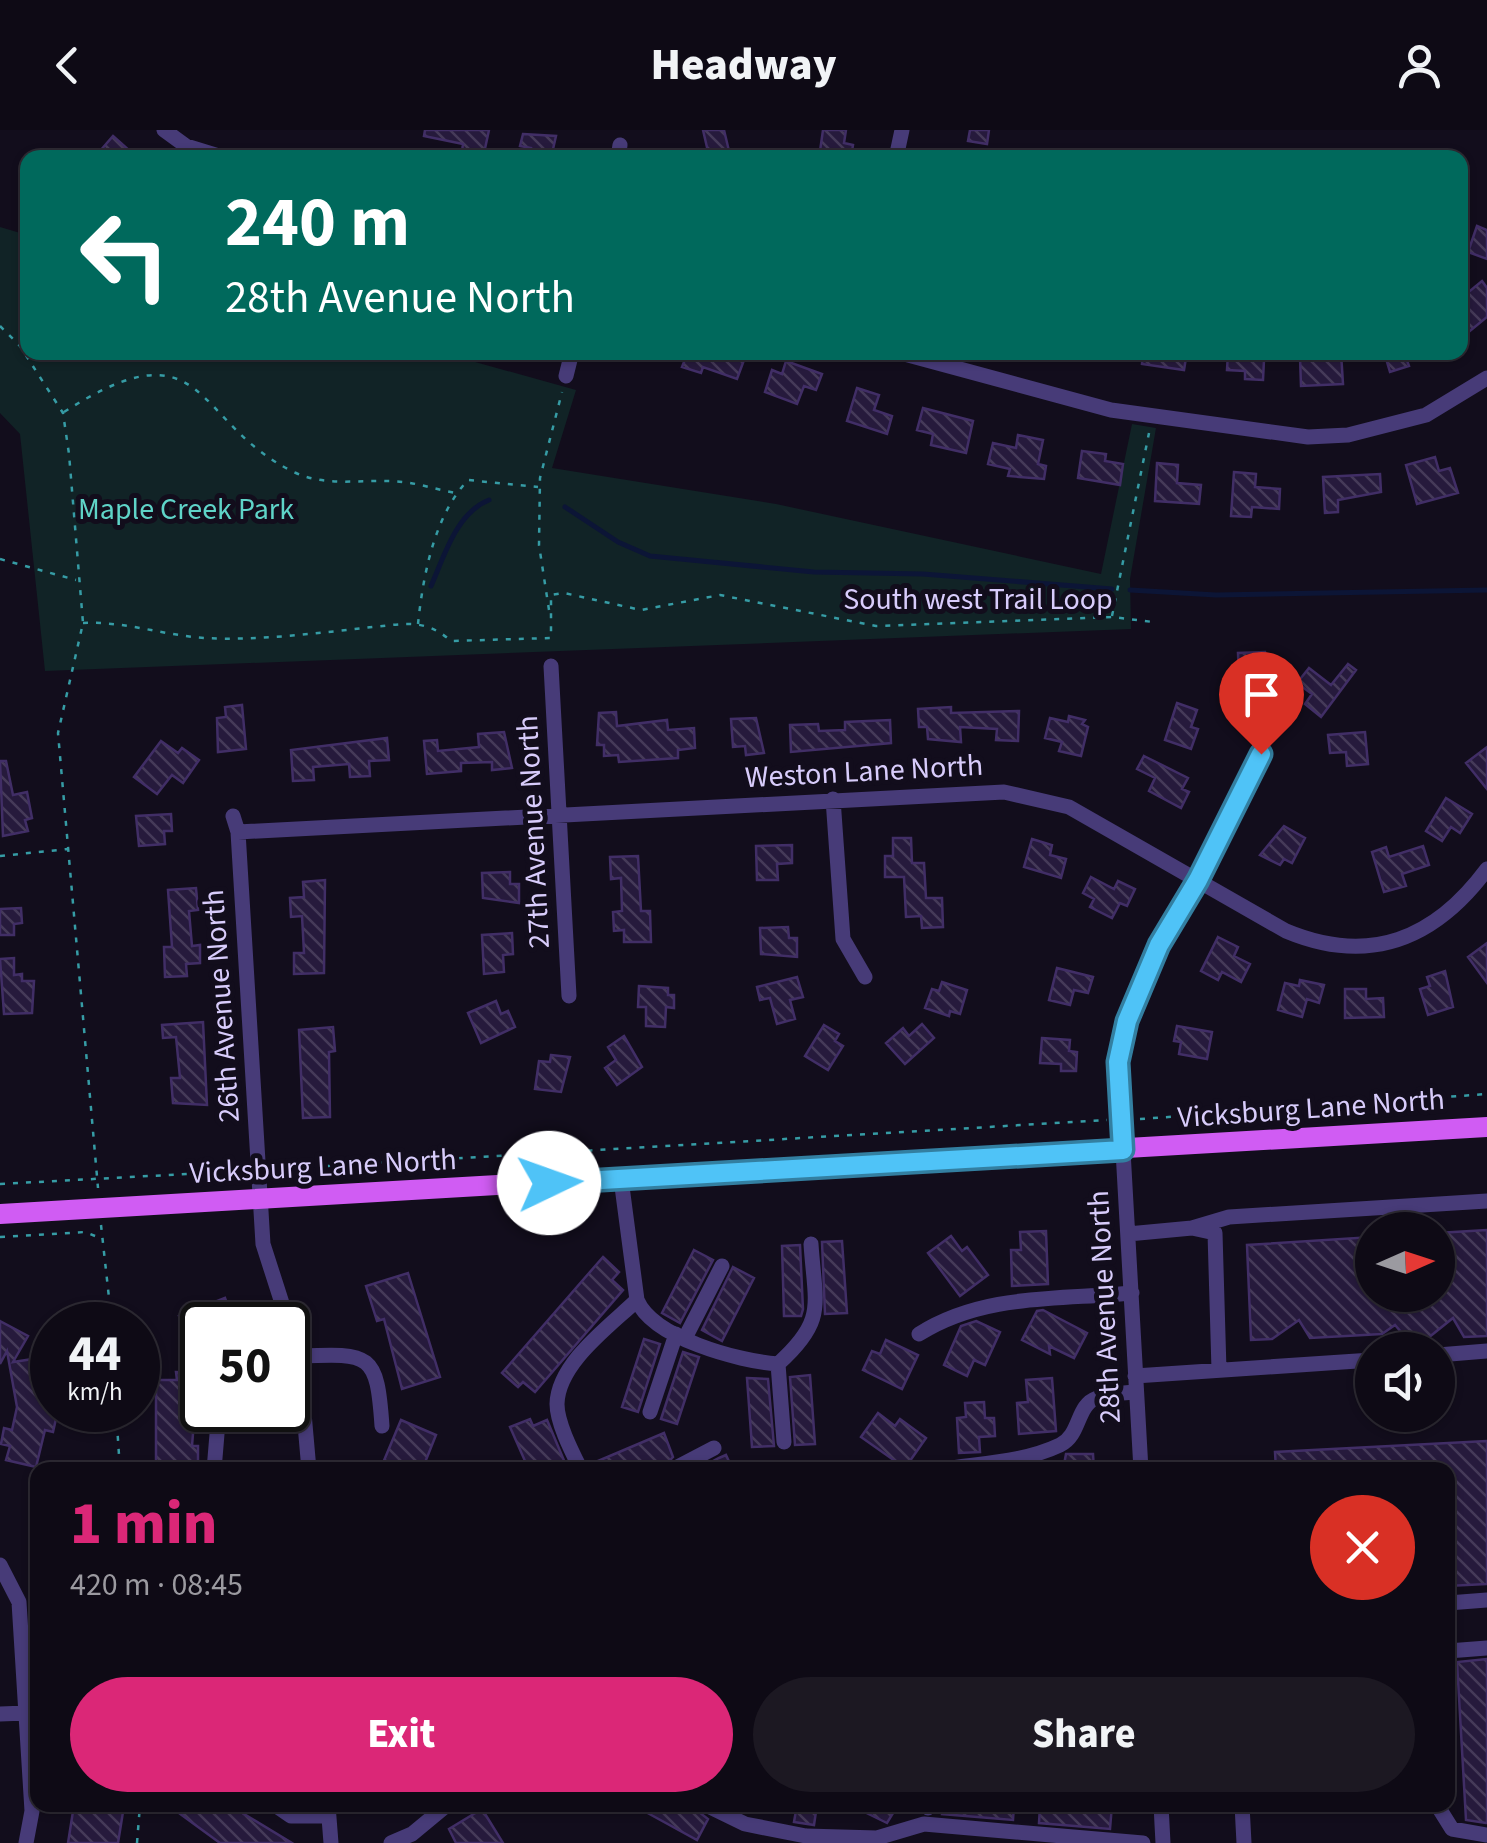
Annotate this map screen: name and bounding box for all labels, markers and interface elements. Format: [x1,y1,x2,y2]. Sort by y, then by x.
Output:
text: Headway [650,33,837,97]
icon: back [40,38,95,93]
icon: person [1392,38,1447,93]
text: 240 m [225,173,410,273]
icon: left [60,190,190,320]
text: 28th Avenue North [225,266,575,330]
park label: Maple Creek Park [78,488,294,531]
street label: South west Trail Loop [843,578,1113,621]
pin [1219,652,1304,755]
icon: arrive [1234,667,1289,722]
street label: 27th Avenue North [506,714,561,950]
street label: Weston Lane North [744,744,984,799]
street label: 26th Avenue North [192,888,251,1124]
street label: Vicksburg Lane North [1176,1078,1446,1139]
position arrow [497,1131,601,1235]
street label: Vicksburg Lane North [188,1138,458,1195]
street label: 28th Avenue North [1077,1189,1132,1425]
north arrow [1355,1212,1455,1312]
map controls [1355,1212,1455,1432]
speed limit sign: 50 [180,1302,310,1432]
text: 44 [69,1319,121,1390]
button: sound [1355,1332,1455,1432]
text: km/h [67,1374,123,1410]
text: 1 min [70,1482,217,1567]
button: close [1310,1495,1415,1600]
text: 420 m · 08:45 [70,1562,243,1608]
button: Exit [70,1677,733,1792]
button: Share [753,1677,1415,1792]

